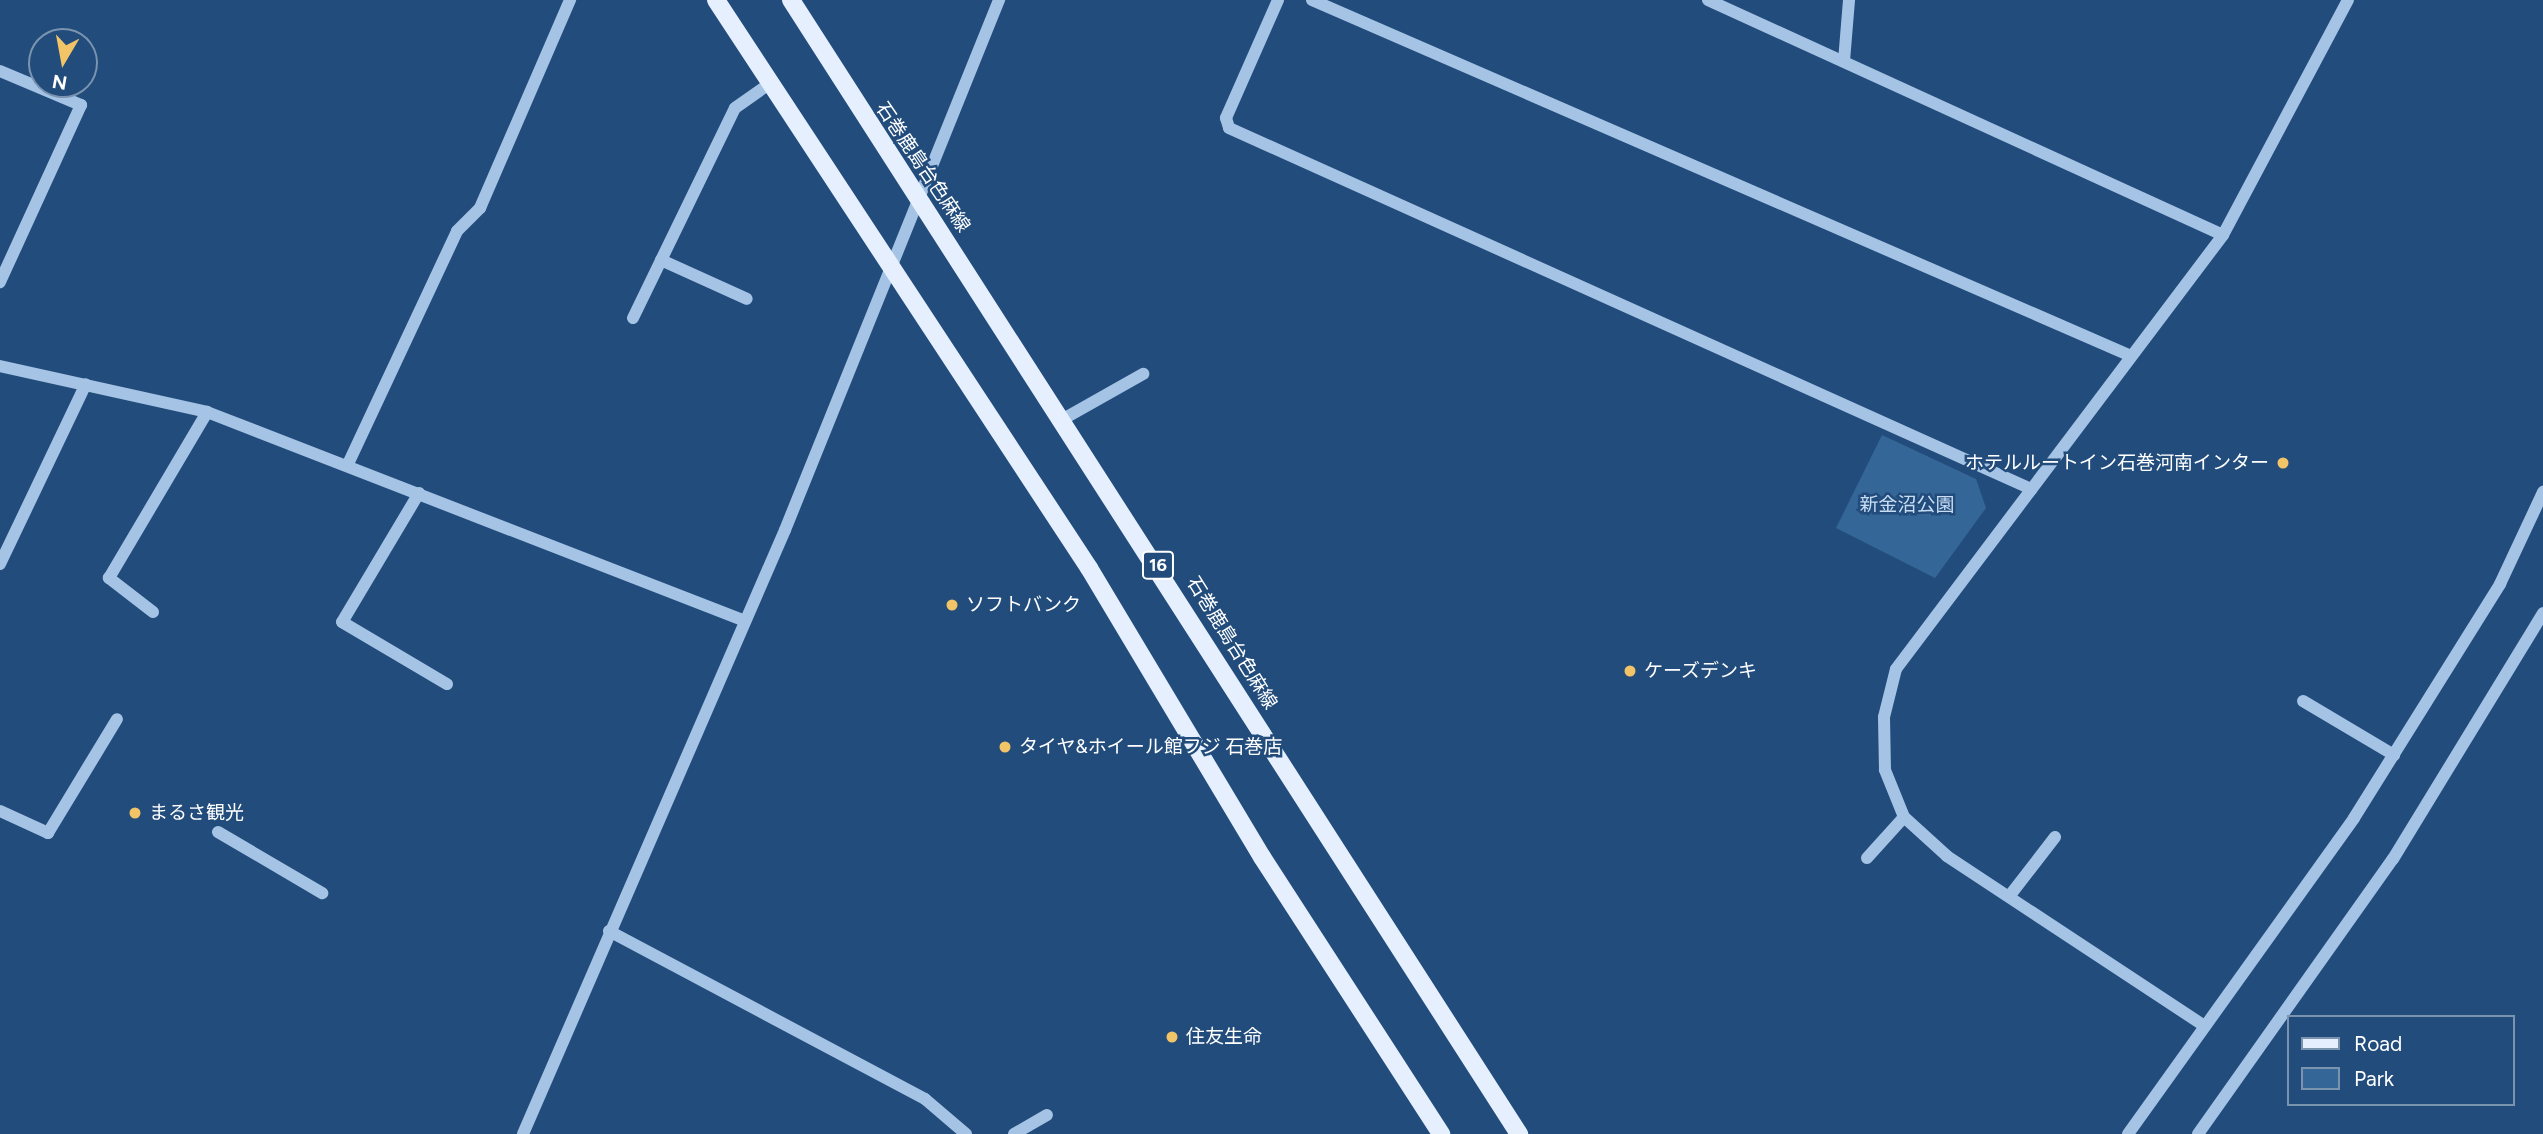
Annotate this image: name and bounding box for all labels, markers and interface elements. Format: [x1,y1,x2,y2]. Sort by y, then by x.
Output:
north arrow [28,28,98,98]
text: N [50,70,69,95]
street label: 石巻鹿島台色麻線 [871,98,975,236]
place label: ホテルルートイン石巻河南インター [1965,452,2269,474]
marker: ホテルルートイン石巻河南インター [2275,455,2291,471]
park label: 新金沼公園 [1860,494,1954,516]
road number: 16 [1140,550,1176,580]
street label: 石巻鹿島台色麻線 [1182,573,1282,713]
place label: ソフトバンク [966,594,1080,616]
marker: ソフトバンク [944,597,960,613]
place label: ケーズデンキ [1644,660,1758,682]
marker: ケーズデンキ [1622,663,1638,679]
place label: タイヤ&ホイール館フジ 石巻店 [1019,736,1283,758]
marker: タイヤ&ホイール館フジ 石巻店 [997,739,1013,755]
place label: まるさ観光 [149,802,244,824]
marker: まるさ観光 [127,805,143,821]
legend [2288,1015,2515,1106]
place label: 住友生命 [1186,1026,1262,1048]
marker: 住友生命 [1164,1029,1180,1045]
text: Road [2354,1031,2402,1056]
text: Park [2354,1066,2394,1091]

